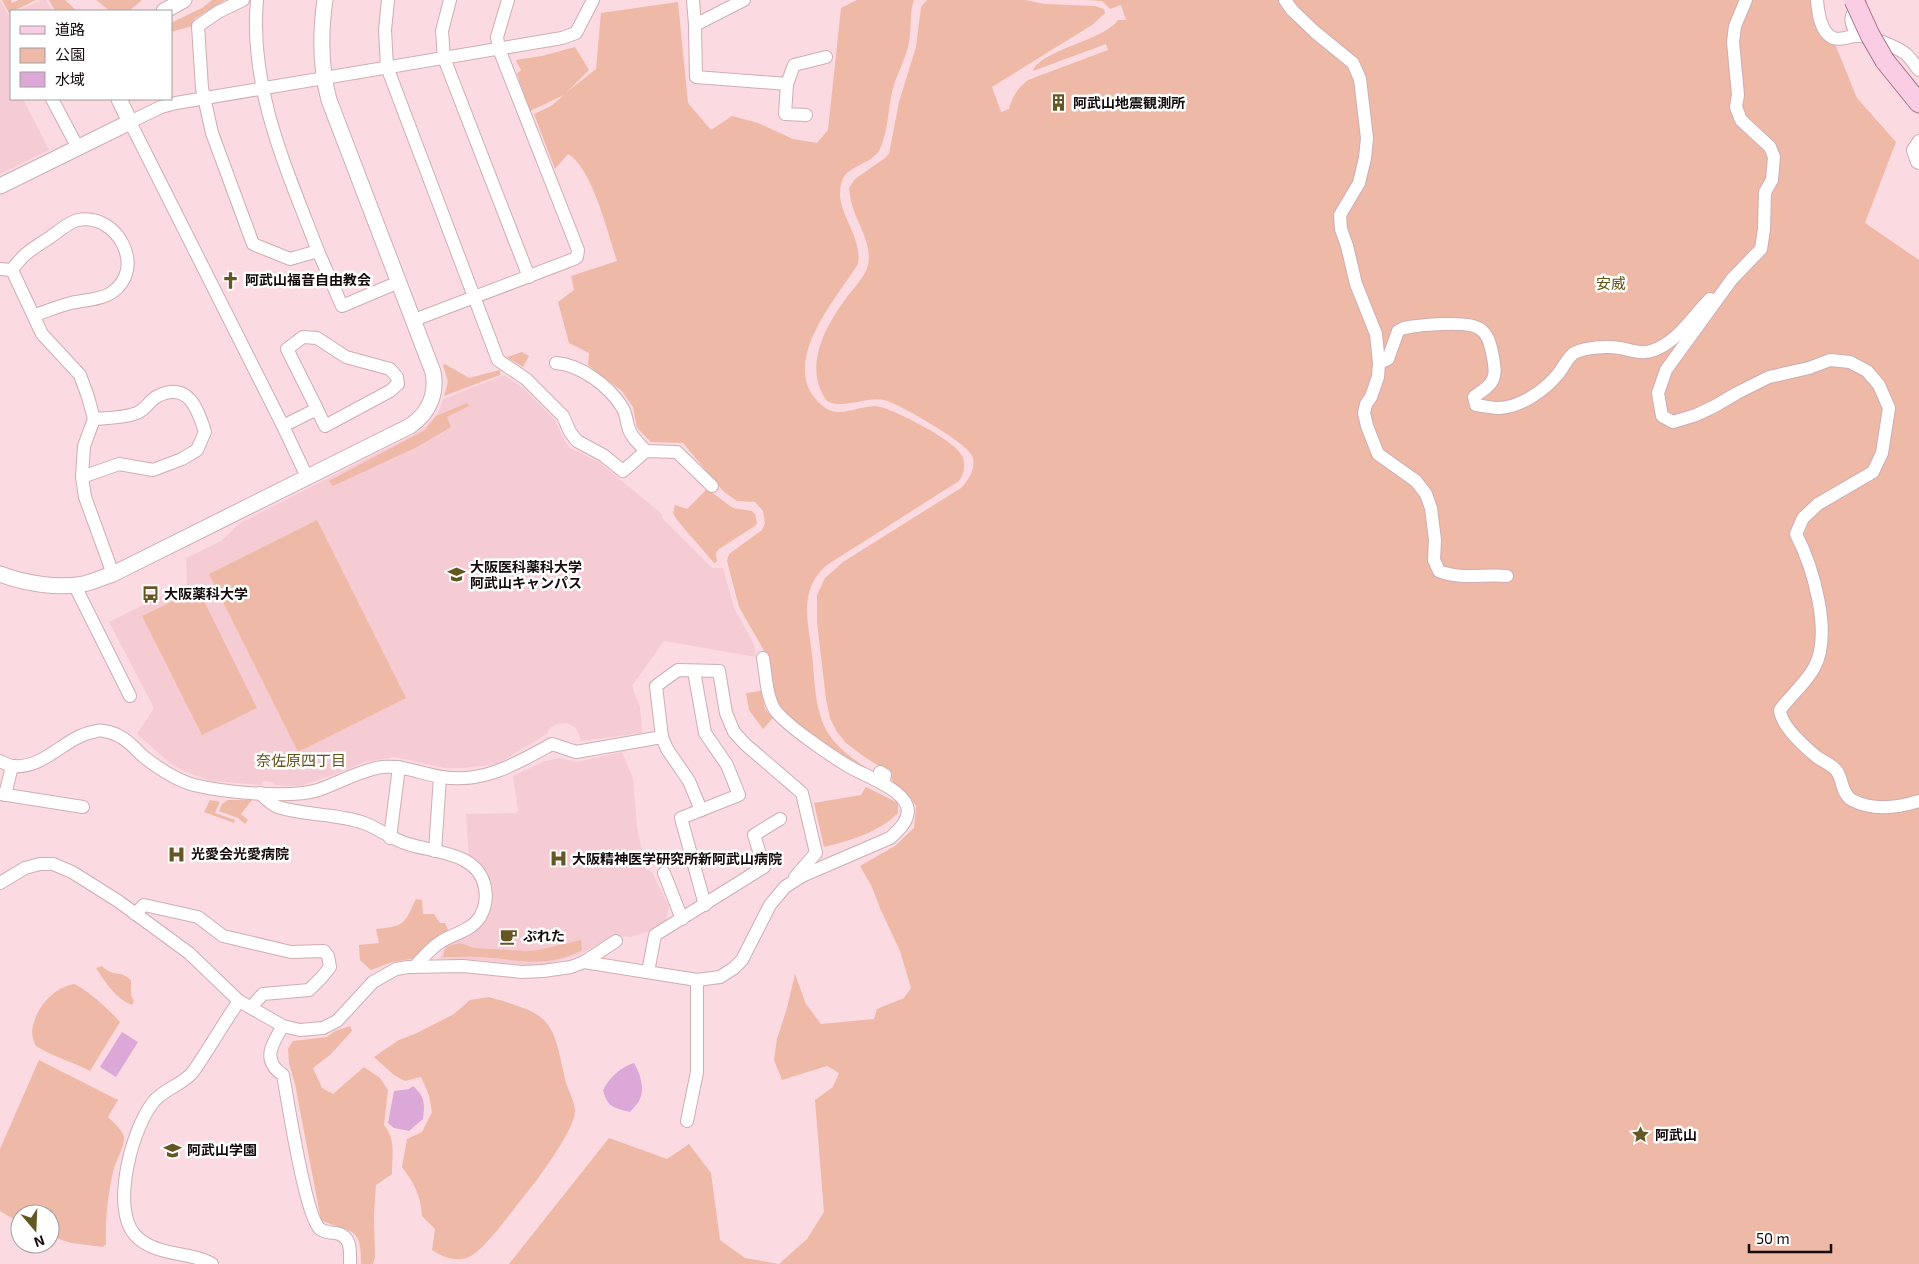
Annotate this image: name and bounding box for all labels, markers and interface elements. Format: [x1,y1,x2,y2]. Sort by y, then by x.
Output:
legend [10,10,172,100]
text: 道路 [55,20,85,38]
text: 公園 [55,45,85,63]
text: 水域 [55,70,85,88]
building icon: 阿武山地震観測所 [1049,93,1069,113]
place label: 阿武山地震観測所 [1073,94,1185,111]
church icon: 阿武山福音自由教会 [221,270,241,290]
place label: 阿武山福音自由教会 [245,271,371,288]
district label: 安威 [1596,274,1626,292]
place label: 大阪医科薬科大学 阿武山キャンパス [470,558,582,591]
school or university icon: 大阪医科薬科大学 阿武山キャンパス [446,565,466,585]
bus stop icon: 大阪薬科大学 [140,584,160,604]
place label: 大阪薬科大学 [164,585,248,602]
district label: 奈佐原四丁目 [256,751,346,769]
hospital icon: 光愛会光愛病院 [167,844,187,864]
place label: 光愛会光愛病院 [191,845,289,862]
hospital icon: 大阪精神医学研究所新阿武山病院 [548,849,568,869]
place label: 大阪精神医学研究所新阿武山病院 [572,850,782,867]
cafe icon: ぷれた [499,926,519,946]
place label: ぷれた [523,927,565,944]
place icon: 阿武山 [1631,1125,1651,1145]
place label: 阿武山 [1655,1126,1697,1143]
school or university icon: 阿武山学園 [163,1140,183,1160]
place label: 阿武山学園 [187,1141,257,1158]
north arrow [10,1204,60,1254]
scale bar [1749,1222,1832,1254]
text: 50 m [1756,1229,1790,1247]
text: N [32,1232,47,1251]

